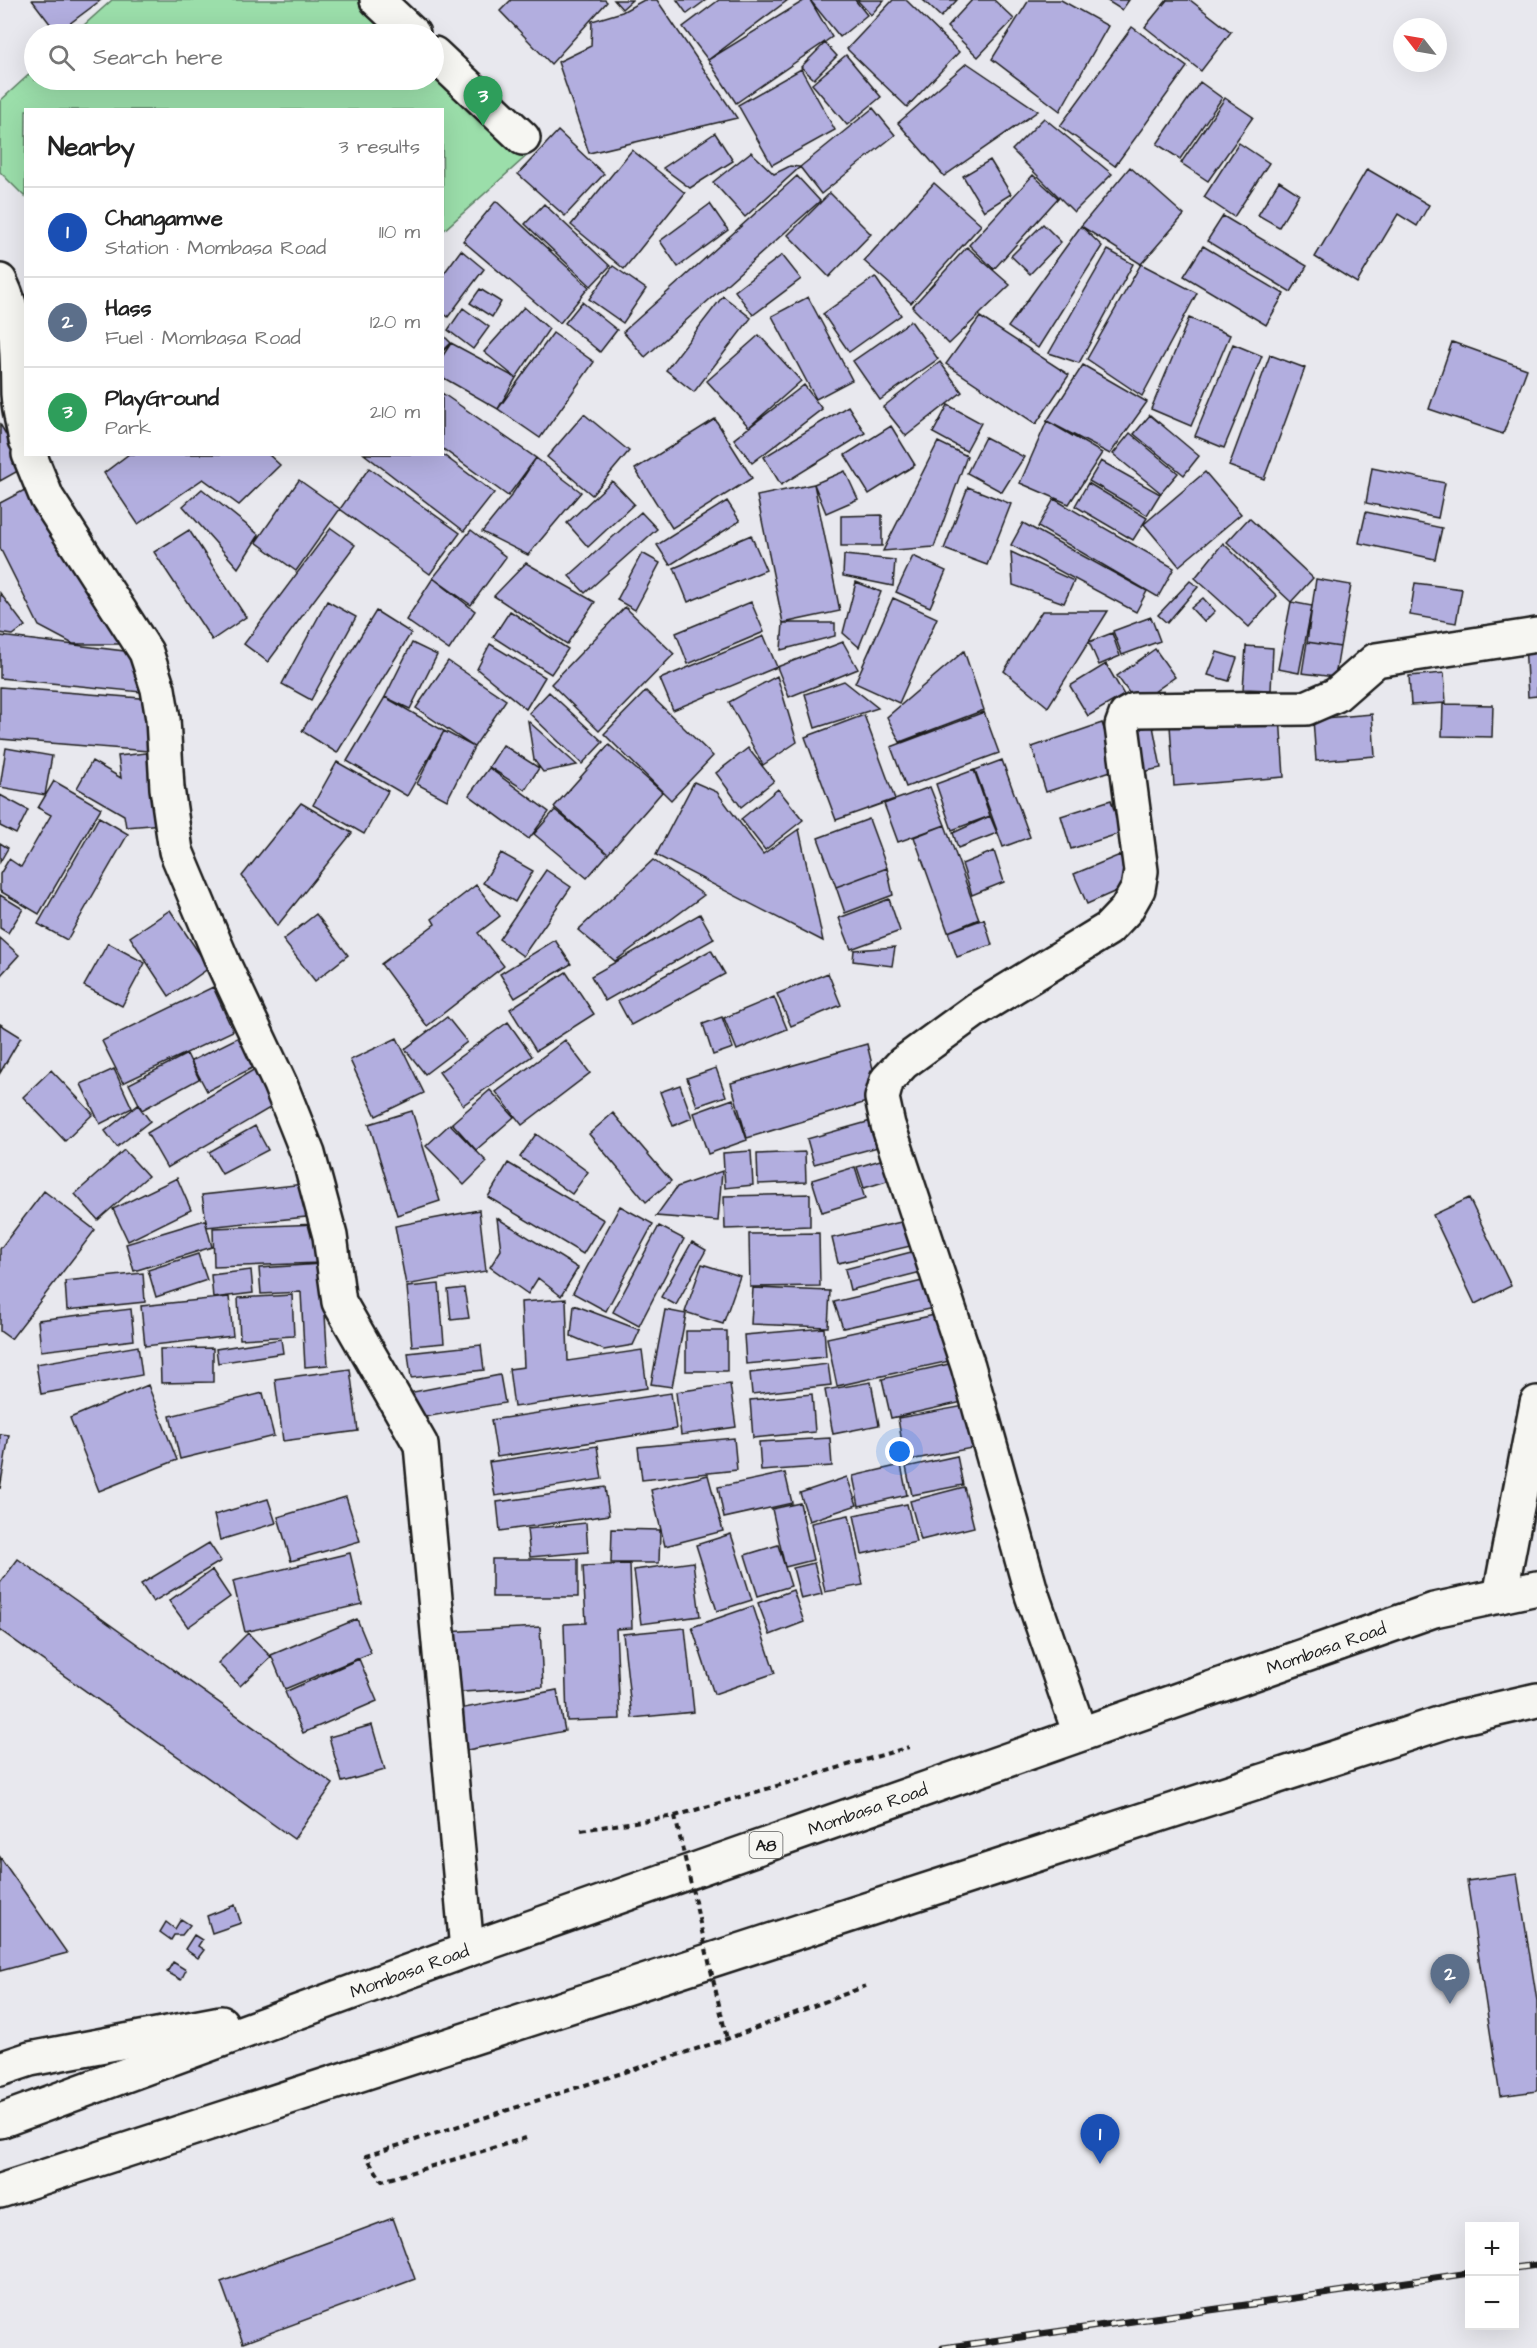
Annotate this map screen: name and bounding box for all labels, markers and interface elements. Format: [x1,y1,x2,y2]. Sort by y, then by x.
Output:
north arrow [1393,18,1447,72]
search box [24,24,444,90]
icon: search [45,41,78,74]
text: Search here [93,42,223,73]
pin: 3 [464,76,502,126]
text: Nearby [48,129,135,165]
text: 3 results [338,133,420,161]
text: Changamwe [105,203,223,234]
text: 1 [66,218,69,246]
text: 110 m [379,218,420,246]
text: Station · Mombasa Road [105,234,326,262]
text: Hass [105,293,152,324]
text: 2 [62,308,73,336]
text: 120 m [370,308,420,336]
text: Fuel · Mombasa Road [105,324,301,352]
text: PlayGround [105,383,219,414]
text: 3 [62,398,73,426]
text: 210 m [370,398,420,426]
text: Park [105,414,151,442]
your location [885,1437,914,1466]
street label: Mombasa Road [1263,1616,1389,1681]
street label: Mombasa Road [805,1777,931,1842]
road number: A8 [750,1832,783,1858]
street label: Mombasa Road [347,1938,473,2005]
pin: 2 [1430,1954,1470,2004]
pin: 1 [1080,2114,1120,2164]
map controls [1465,2222,1519,2330]
button: + [1465,2222,1519,2276]
button: − [1465,2276,1519,2330]

